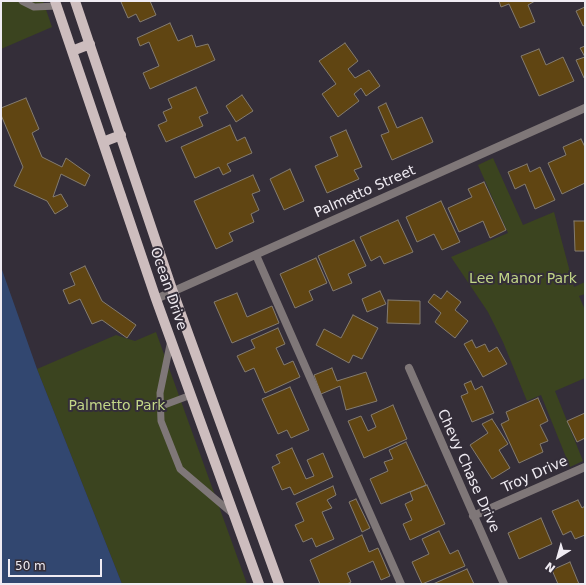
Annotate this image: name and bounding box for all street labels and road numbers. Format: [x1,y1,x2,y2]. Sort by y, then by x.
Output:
street label: Palmetto Street [312,162,418,222]
street label: Ocean Drive [146,245,190,333]
street label: Chevy Chase Drive [433,407,503,535]
street label: Troy Drive [499,453,571,497]

